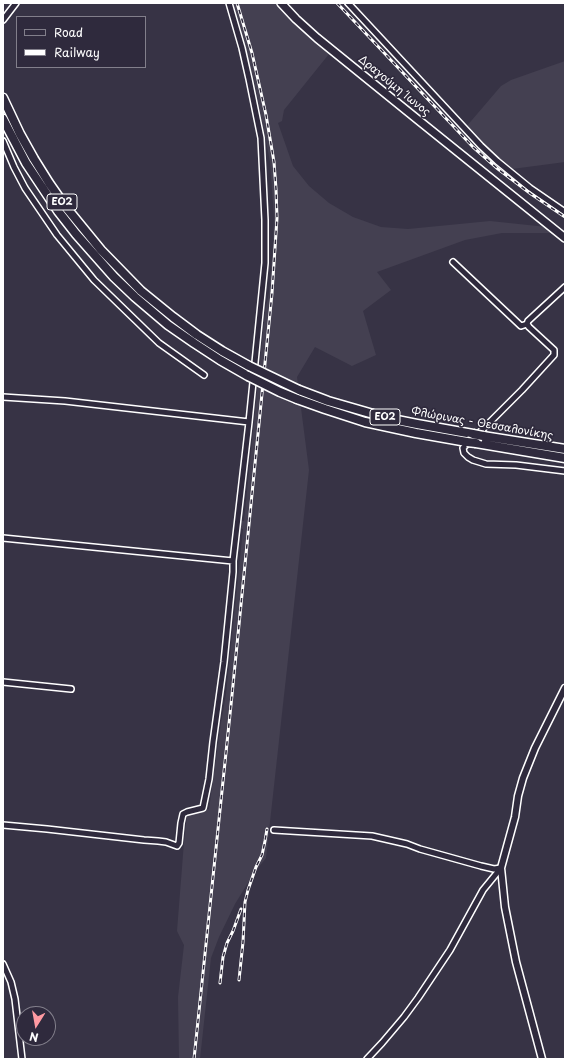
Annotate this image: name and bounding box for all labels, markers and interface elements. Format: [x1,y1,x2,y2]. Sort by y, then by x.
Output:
legend [16,16,146,68]
text: Road [54,23,83,41]
text: Railway [54,43,100,61]
street label: Δραγούμη Ίωνος [355,53,433,119]
road number: ΕΟ2 [47,194,77,210]
street label: Φλώρινας - Θεσσαλονίκης [410,405,554,443]
road number: ΕΟ2 [370,409,400,425]
north arrow [16,1006,56,1046]
text: N [28,1028,40,1046]

